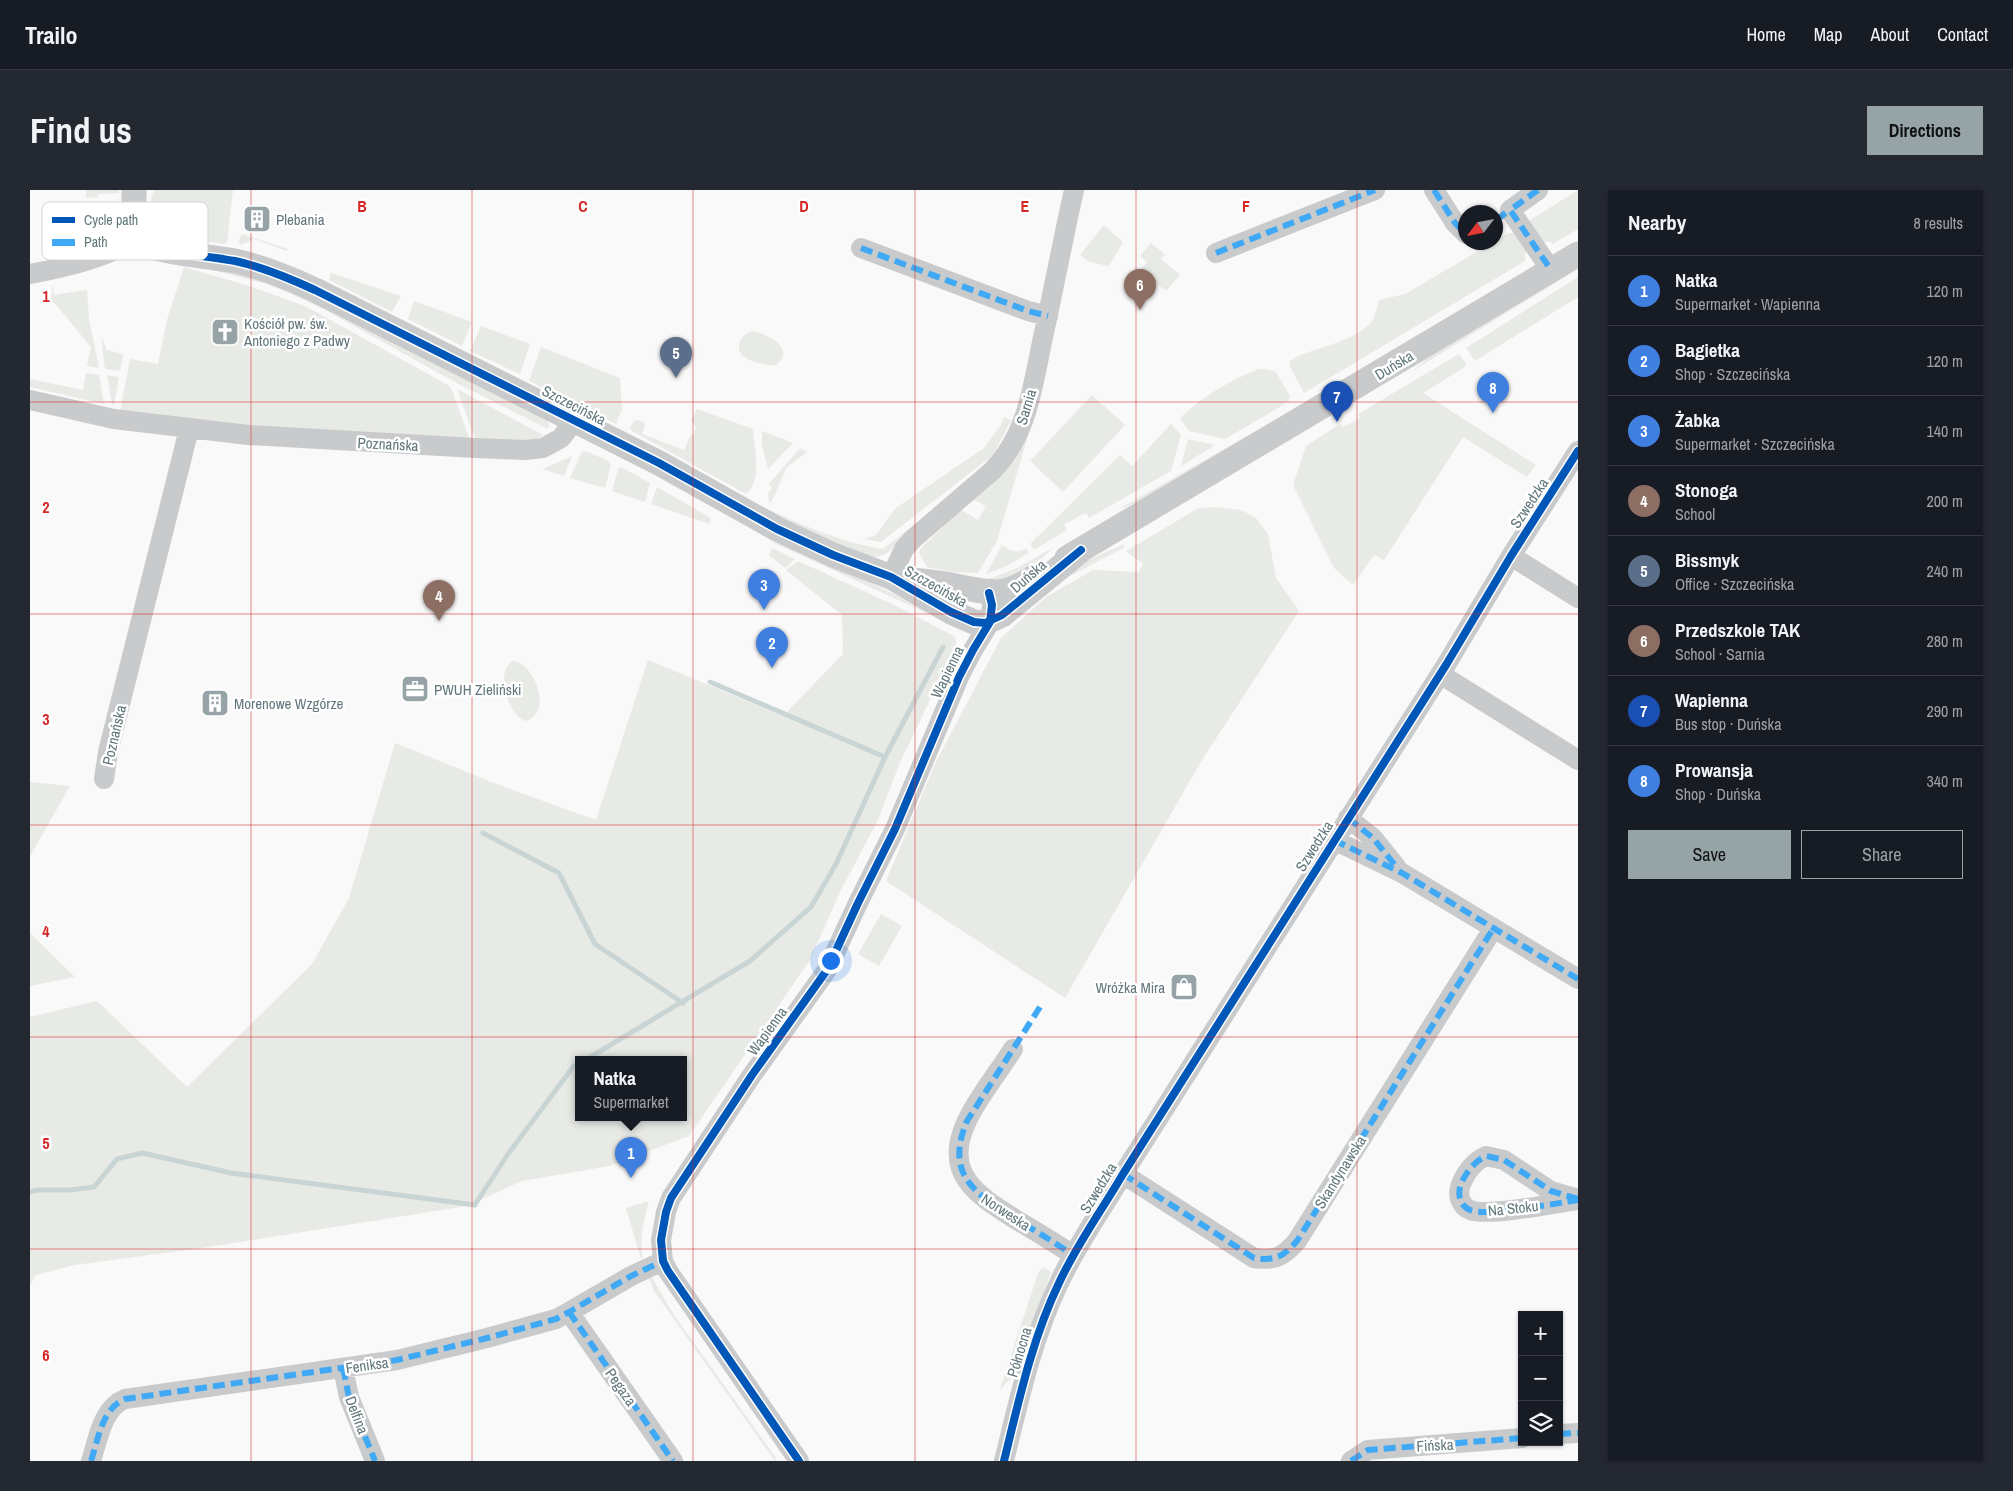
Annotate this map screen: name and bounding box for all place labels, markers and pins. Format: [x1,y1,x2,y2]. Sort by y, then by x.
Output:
building icon: Plebania [242,204,272,234]
place label: Plebania [276,209,325,230]
pin: 6 [1124,269,1156,310]
place label: Kościół pw. św. Antoniego z Padwy [243,313,351,351]
church icon: Kościół pw. św. Antoniego z Padwy [210,317,240,347]
pin: 5 [660,337,692,378]
pin: 8 [1477,372,1509,413]
pin: 7 [1321,381,1353,422]
pin: 3 [748,569,780,610]
pin: 4 [423,580,455,621]
pin: 2 [756,627,788,668]
office icon: PWUH Zieliński [400,674,430,704]
place label: PWUH Zieliński [434,679,521,700]
building icon: Morenowe Wzgórze [200,688,230,718]
place label: Morenowe Wzgórze [234,693,344,714]
shop icon: Wróżka Mira [1169,972,1199,1002]
place label: Wróżka Mira [1096,977,1165,998]
pin: 1 [615,1137,647,1178]

